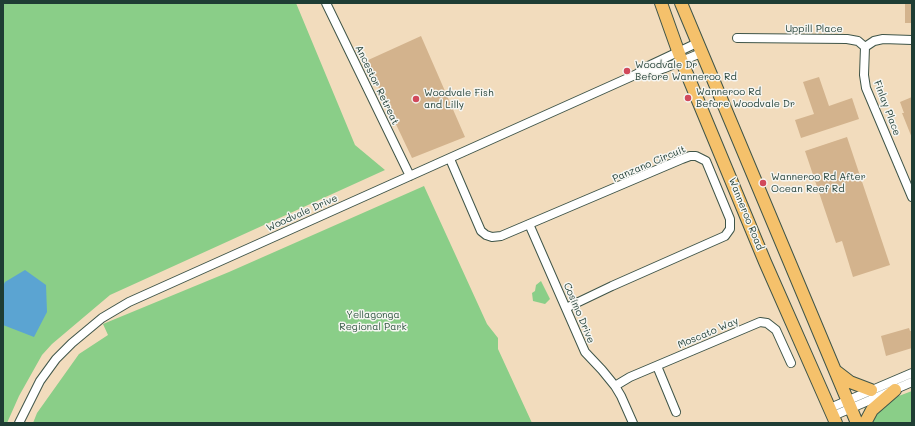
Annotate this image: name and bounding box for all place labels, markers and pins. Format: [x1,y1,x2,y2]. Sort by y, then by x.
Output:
place label: Woodvale Dr Before Wanneroo Rd [635,59,737,82]
marker: Woodvale Dr Before Wanneroo Rd [622,66,632,76]
place label: Wanneroo Rd Before Woodvale Dr [696,86,795,110]
place label: Woodvale Fish and Lilly [424,87,494,110]
marker: Wanneroo Rd Before Woodvale Dr [683,93,693,103]
marker: Woodvale Fish and Lilly [411,94,421,104]
place label: Wanneroo Rd After Ocean Reef Rd [771,171,866,194]
marker: Wanneroo Rd After Ocean Reef Rd [758,178,768,188]

